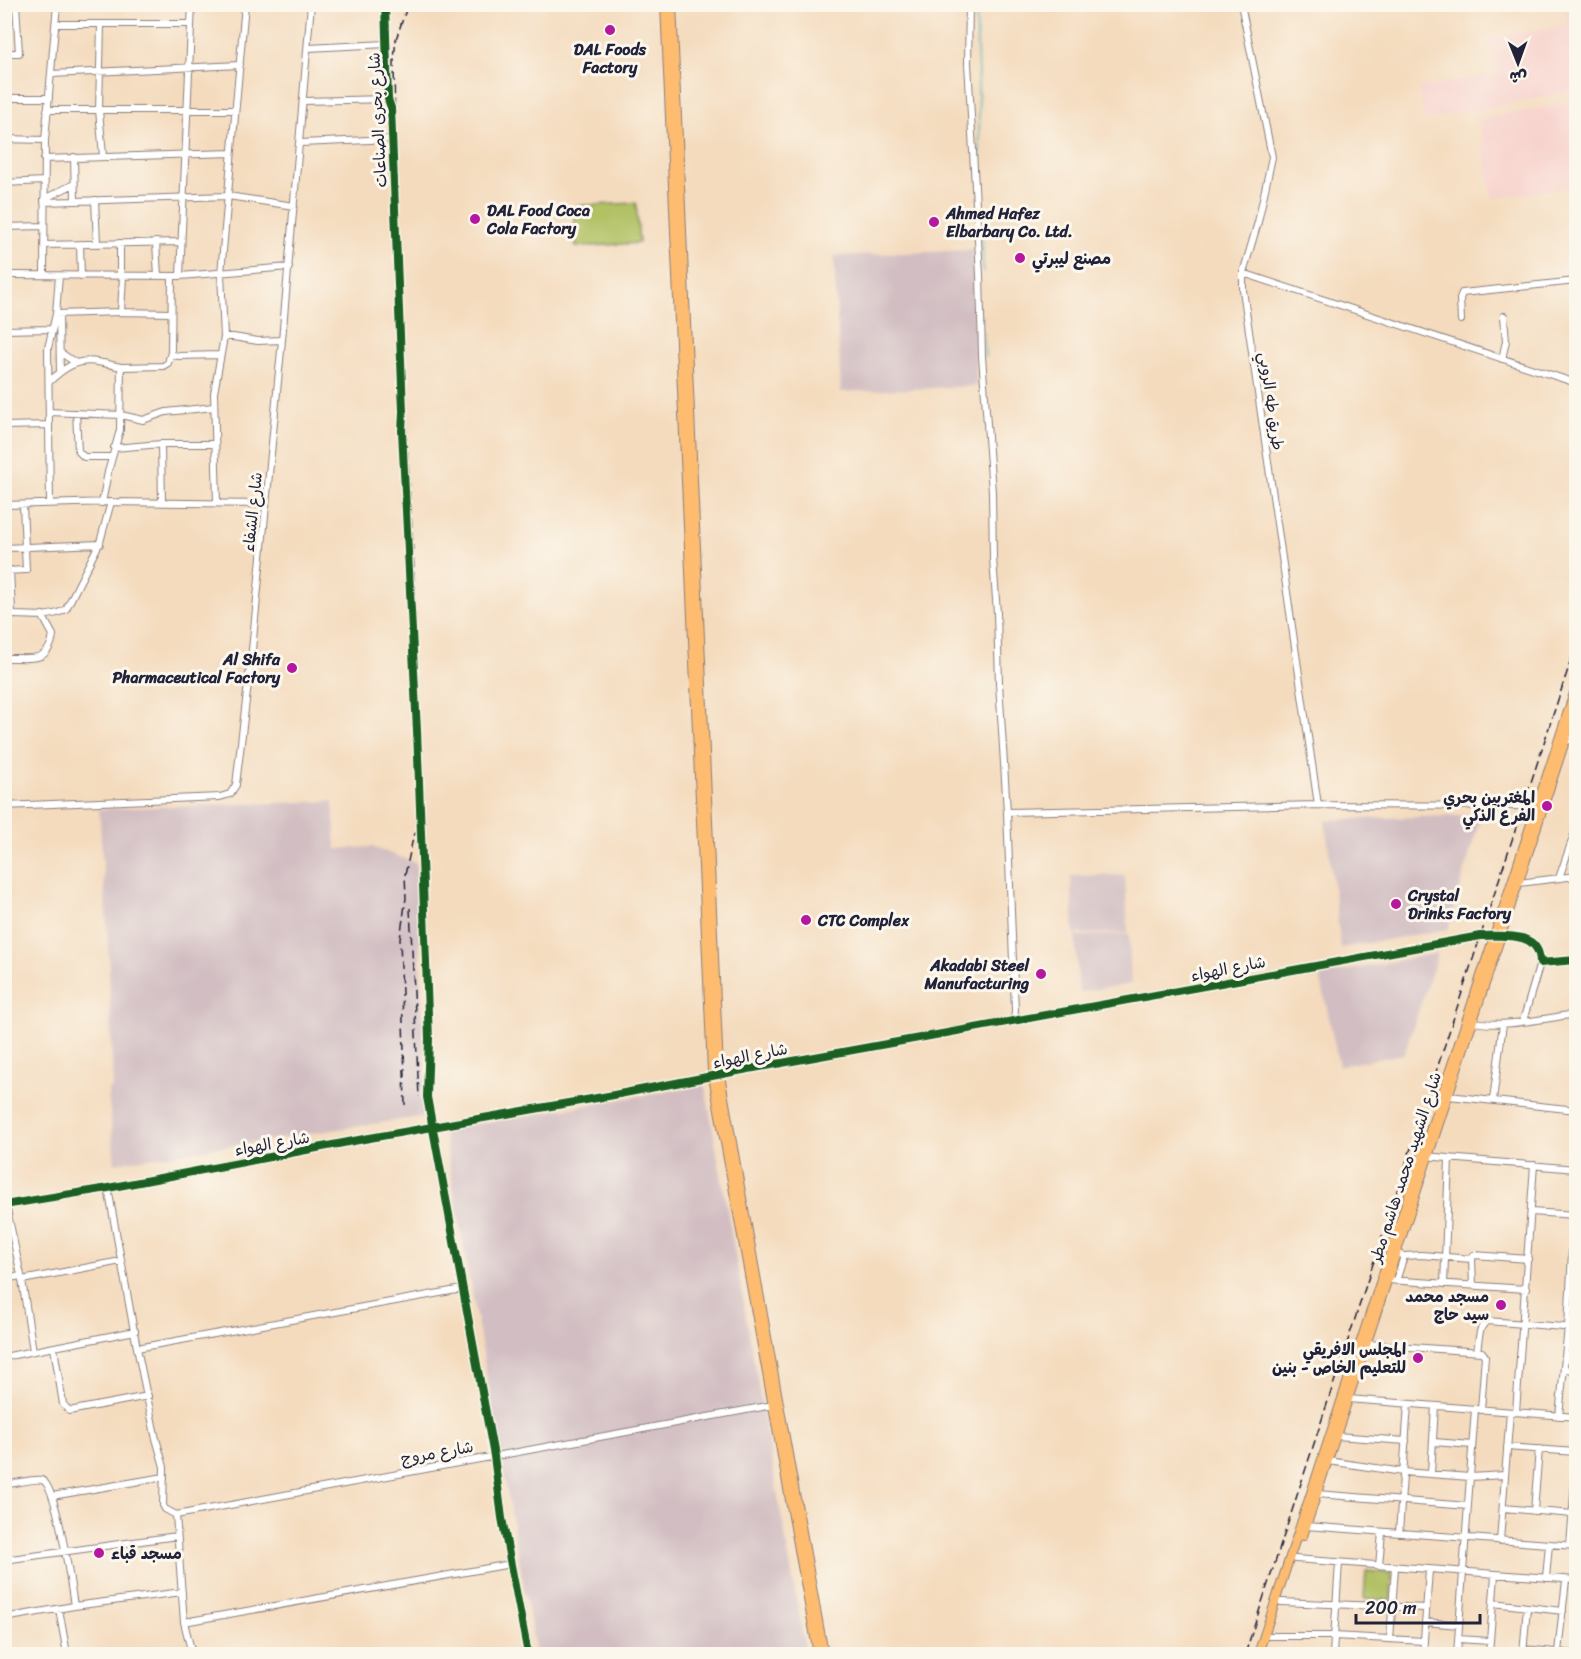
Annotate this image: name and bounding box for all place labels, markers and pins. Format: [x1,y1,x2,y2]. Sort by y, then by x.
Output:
marker: DAL Foods Factory [603,23,617,37]
place label: DAL Foods Factory [574,35,647,82]
place label: DAL Food Coca Cola Factory [486,196,590,243]
place label: Ahmed Hafez Elbarbary Co. Ltd. [945,199,1073,246]
marker: DAL Food Coca Cola Factory [468,212,482,226]
marker: Ahmed Hafez Elbarbary Co. Ltd. [927,215,941,229]
place label: مصنع ليبرتي [1032,244,1111,273]
marker: مصنع ليبرتي [1013,251,1027,265]
place label: Al Shifa Pharmaceutical Factory [112,645,281,692]
marker: Al Shifa Pharmaceutical Factory [285,661,299,675]
place label: المغتربين بحري الفرع الذكي [1443,783,1535,830]
marker: المغتربين بحري الفرع الذكي [1540,799,1554,813]
place label: Crystal Drinks Factory [1407,881,1512,928]
marker: Crystal Drinks Factory [1389,897,1403,911]
place label: CTC Complex [817,906,910,935]
marker: CTC Complex [799,913,813,927]
place label: Akadabi Steel Manufacturing [923,951,1030,998]
marker: Akadabi Steel Manufacturing [1034,967,1048,981]
place label: مسجد محمد سيد حاج [1405,1282,1489,1329]
marker: مسجد محمد سيد حاج [1494,1298,1508,1312]
place label: المجلس الافريقي للتعليم الخاص - بنين [1272,1335,1406,1382]
marker: المجلس الافريقي للتعليم الخاص - بنين [1411,1351,1425,1365]
place label: مسجد قباء [111,1539,182,1568]
marker: مسجد قباء [92,1546,106,1560]

